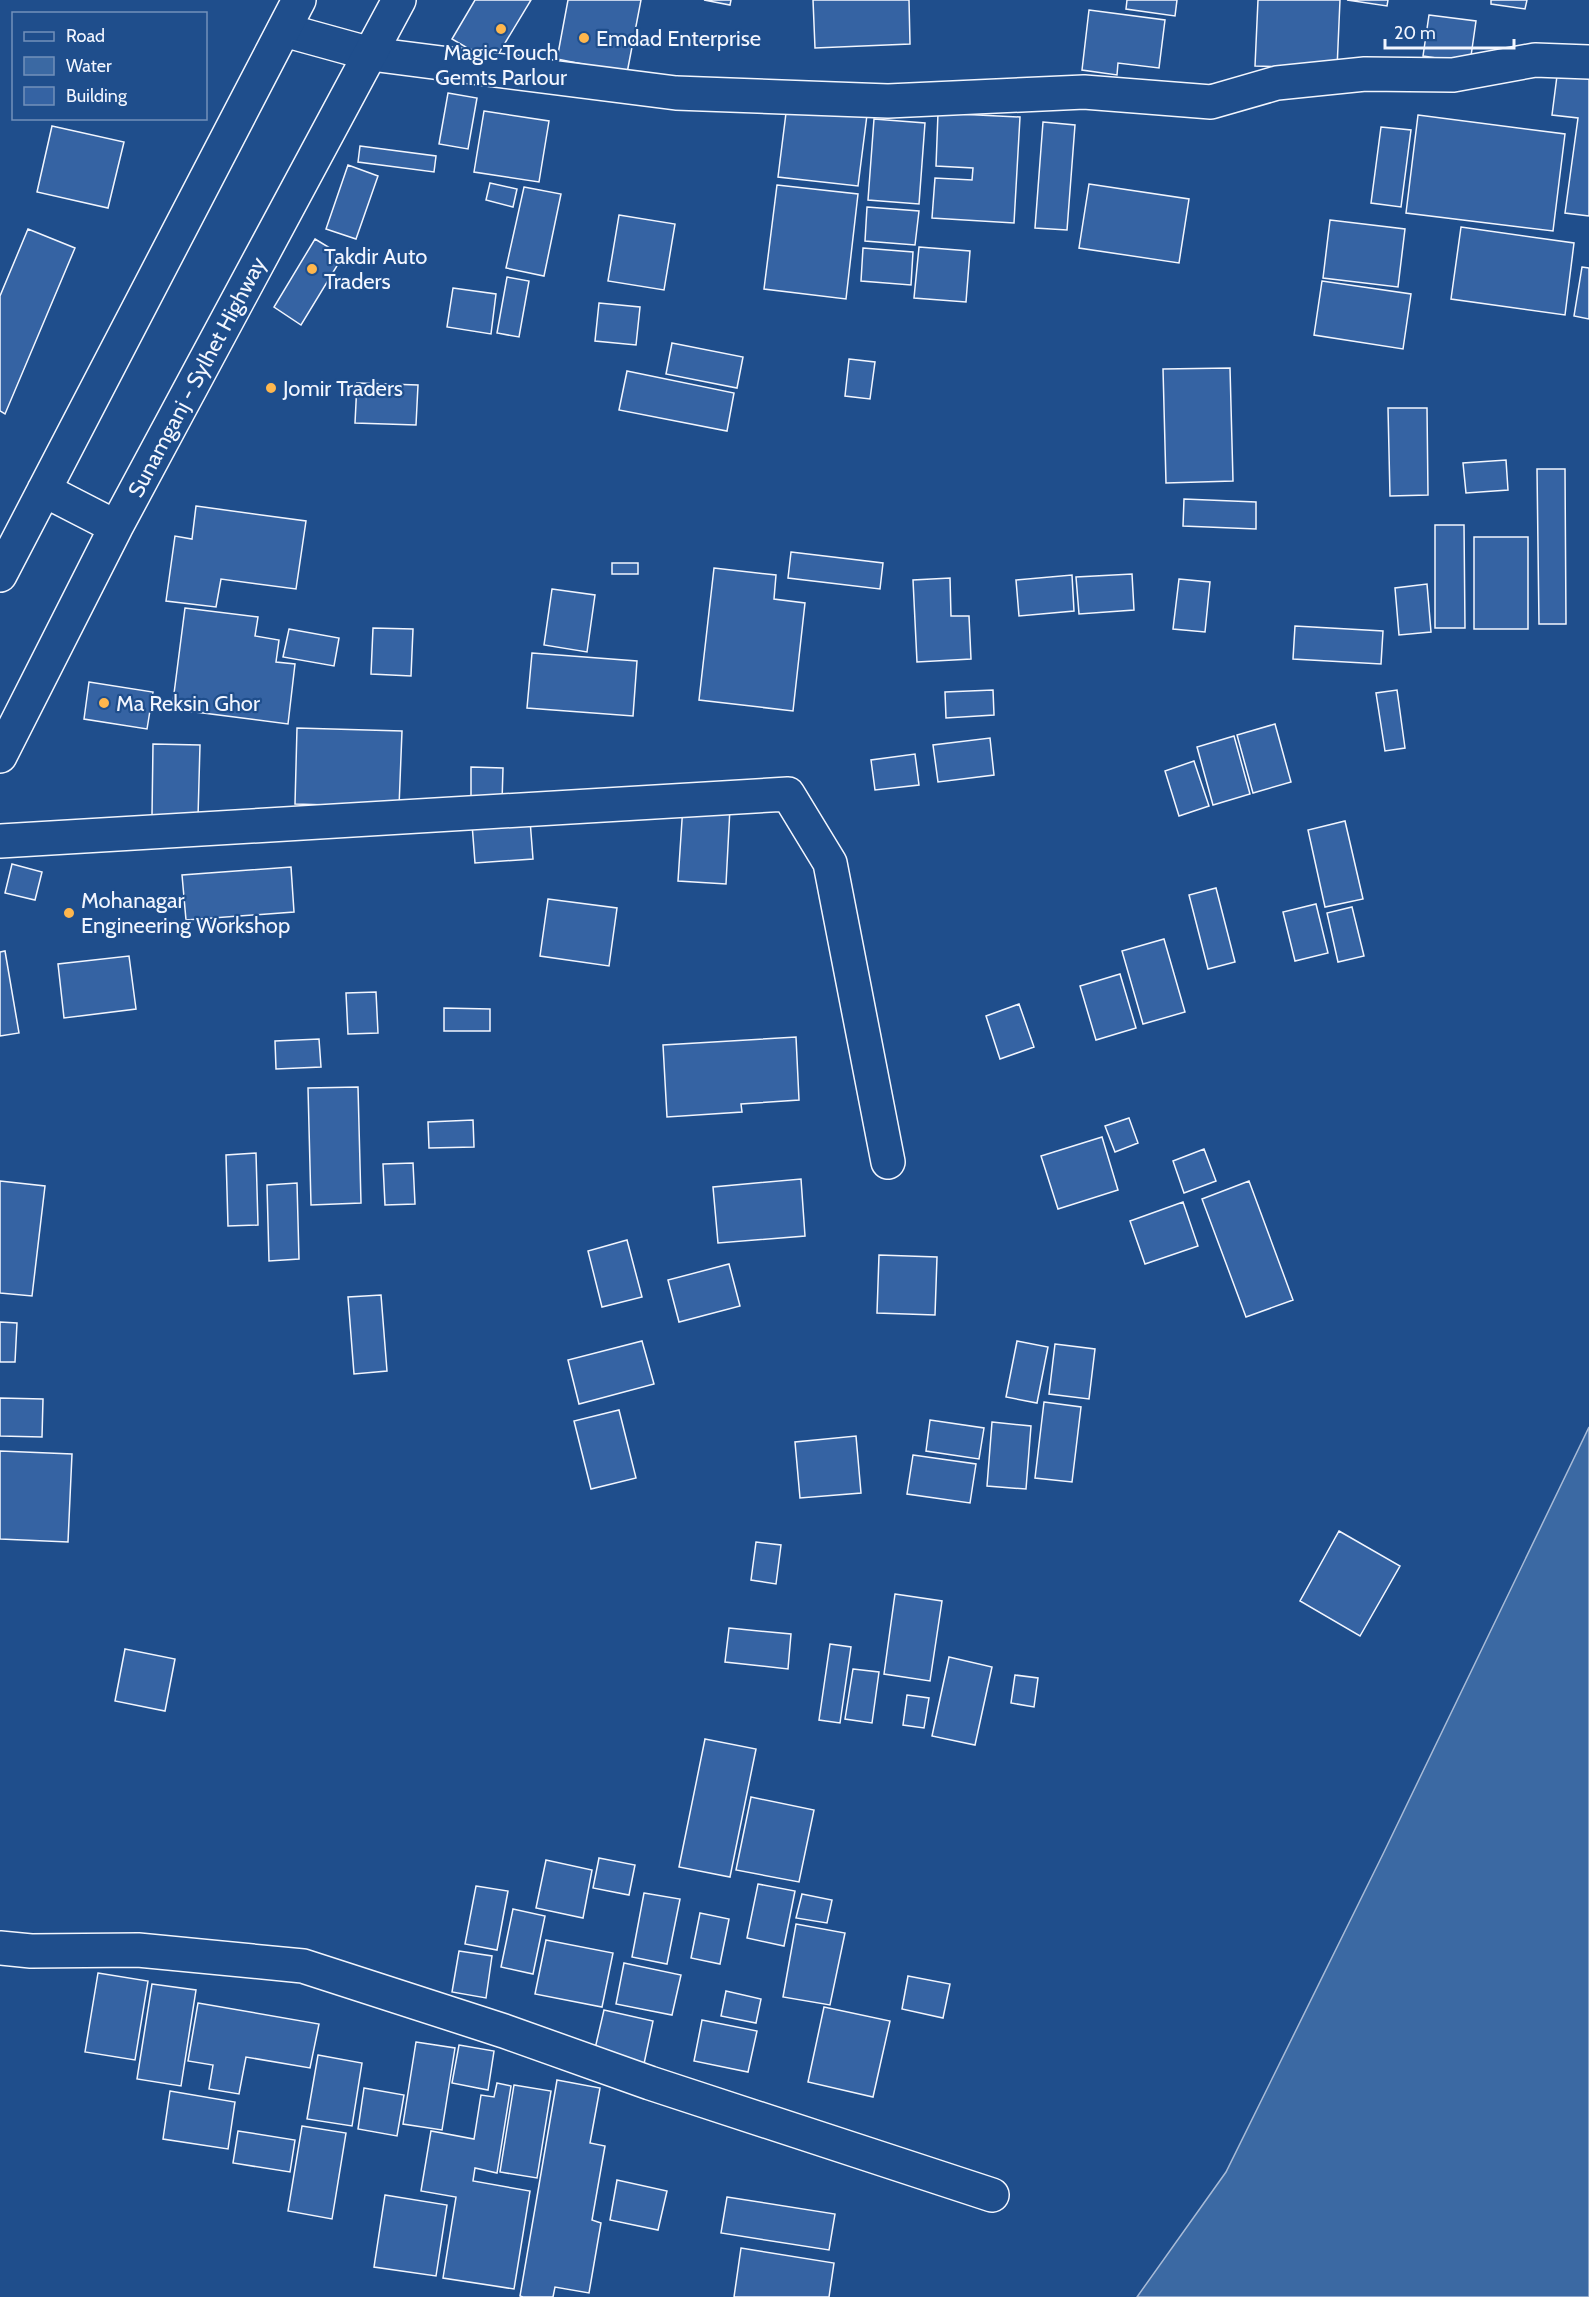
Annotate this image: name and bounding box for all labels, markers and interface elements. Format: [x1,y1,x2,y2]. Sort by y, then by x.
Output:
legend [12,12,207,120]
scale bar [1385,12,1514,50]
marker: Magic Touch Gemts Parlour [494,22,508,36]
text: 20 m [1394,22,1436,44]
text: Road [66,25,105,47]
place label: Emdad Enterprise [596,25,761,52]
marker: Emdad Enterprise [577,31,591,45]
place label: Magic Touch Gemts Parlour [435,39,567,91]
text: Water [66,55,112,77]
text: Building [66,85,128,107]
place label: Takdir Auto Traders [324,243,427,295]
street label: Sunamganj - Sylhet Highway [122,252,272,502]
marker: Takdir Auto Traders [305,262,319,276]
place label: Jomir Traders [282,375,403,402]
marker: Jomir Traders [264,381,278,395]
place label: Ma Reksin Ghor [116,690,260,717]
marker: Ma Reksin Ghor [97,696,111,710]
place label: Mohanagar Engineering Workshop [81,887,290,939]
marker: Mohanagar Engineering Workshop [62,906,76,920]

